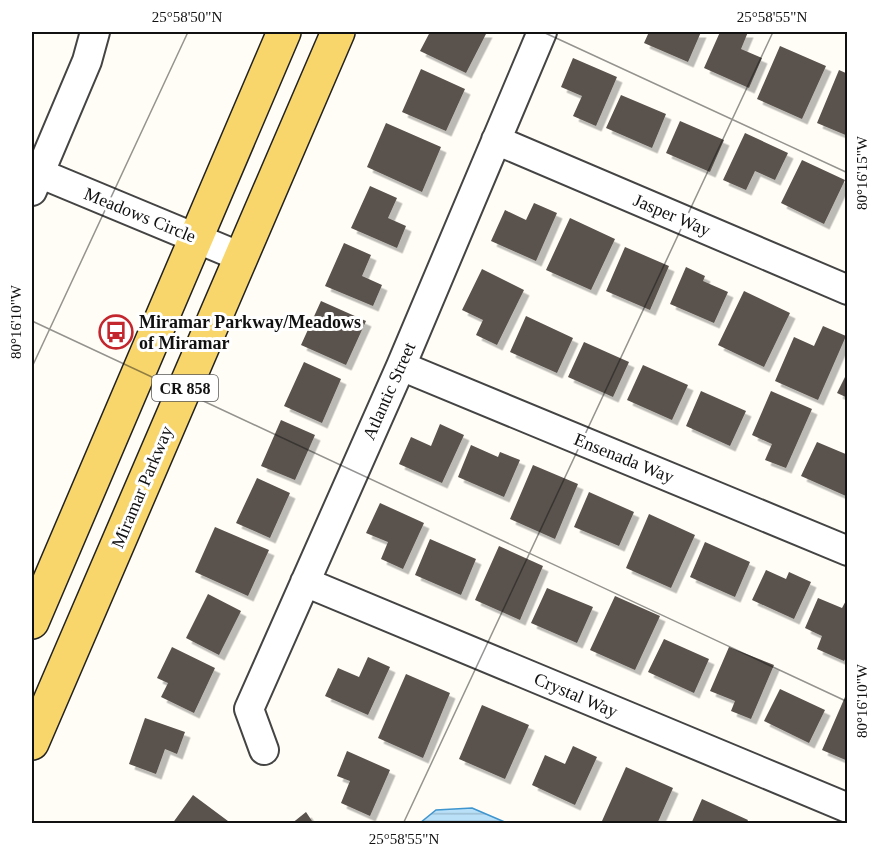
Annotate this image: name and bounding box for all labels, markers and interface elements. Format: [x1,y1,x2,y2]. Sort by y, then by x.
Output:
text: 25°58'50"N [152,9,222,25]
text: 25°58'55"N [737,9,807,25]
text: 80°16'15"W [854,135,870,210]
street label: Meadows Circle [81,184,199,246]
street label: Jasper Way [630,190,714,240]
text: 80°16'10"W [8,284,24,359]
place label: Miramar Parkway/Meadows of Miramar [139,312,361,353]
bus stop icon: Miramar Parkway/Meadows of Miramar [98,314,134,350]
street label: Atlantic Street [359,339,419,443]
road number: CR 858 [152,375,218,401]
street label: Miramar Parkway [107,423,177,551]
street label: Ensenada Way [571,429,677,487]
text: 80°16'10"W [854,663,870,738]
street label: Crystal Way [531,668,621,722]
text: 25°58'55"N [369,831,439,847]

